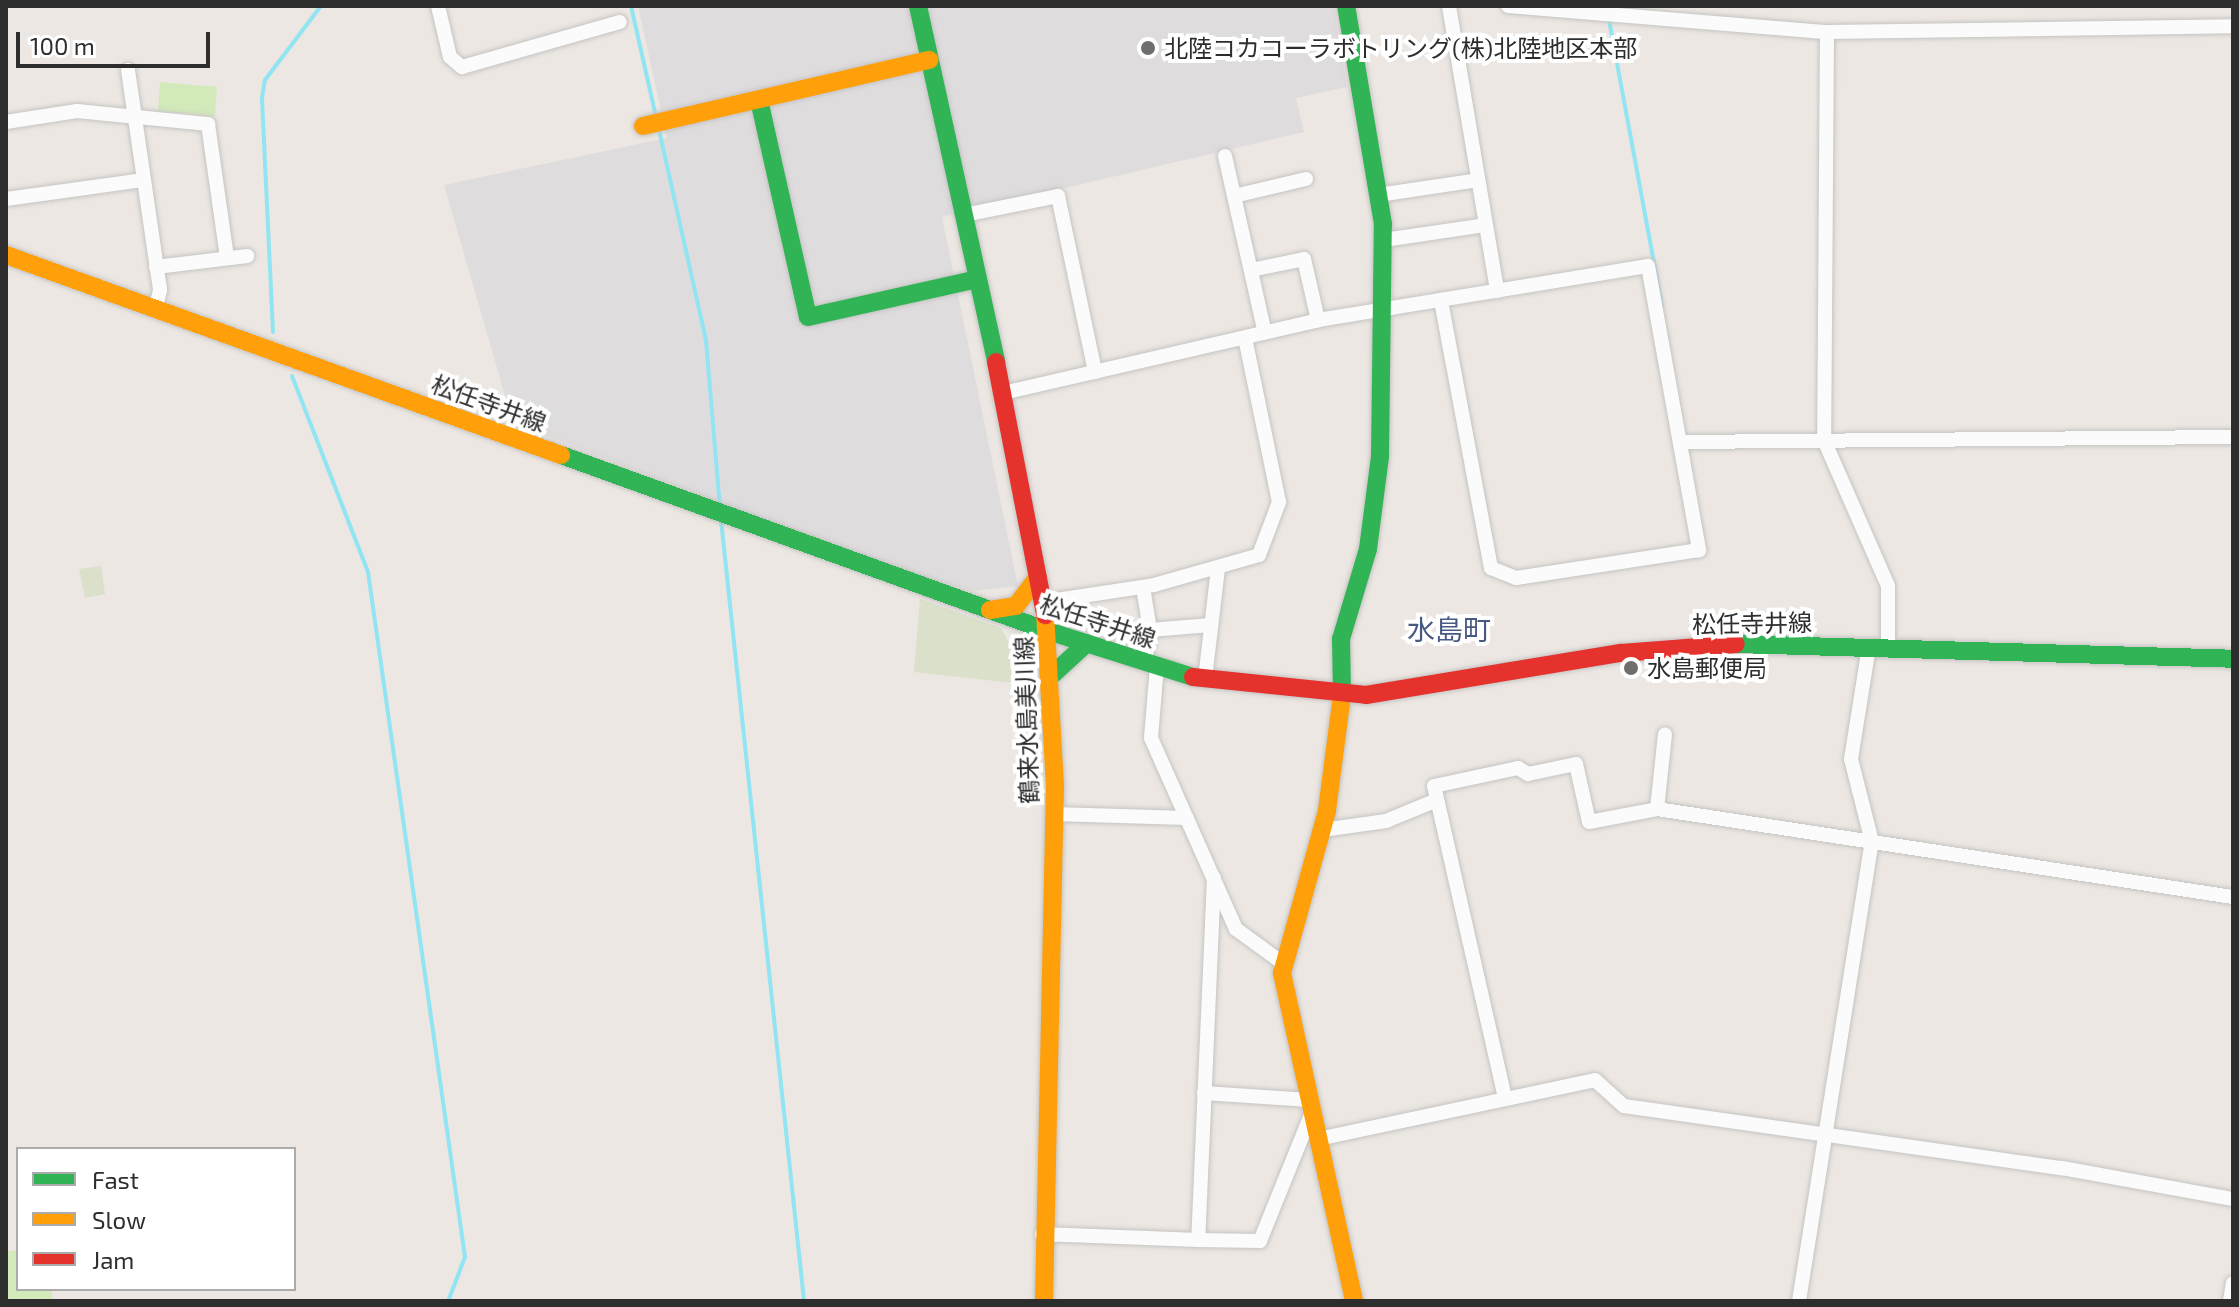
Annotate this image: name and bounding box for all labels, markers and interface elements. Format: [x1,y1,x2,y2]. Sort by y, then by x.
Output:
scale bar [20,16,214,66]
text: 100 m [30,31,95,60]
place label: 北陸コカコーラボトリング(株)北陸地区本部 [1164,34,1637,62]
marker: 北陸コカコーラボトリング(株)北陸地区本部 [1139,39,1157,57]
street label: 松任寺井線 [428,369,550,437]
street label: 松任寺井線 [1036,589,1160,653]
street label: 松任寺井線 [1692,608,1812,638]
district label: 水島町 [1407,612,1491,646]
street label: 鶴来水島美川線 [1009,636,1043,804]
place label: 水島郵便局 [1647,654,1767,682]
marker: 水島郵便局 [1622,659,1640,677]
legend [16,1147,296,1291]
text: Fast [92,1165,139,1194]
text: Slow [92,1205,146,1234]
text: Jam [92,1245,134,1274]

